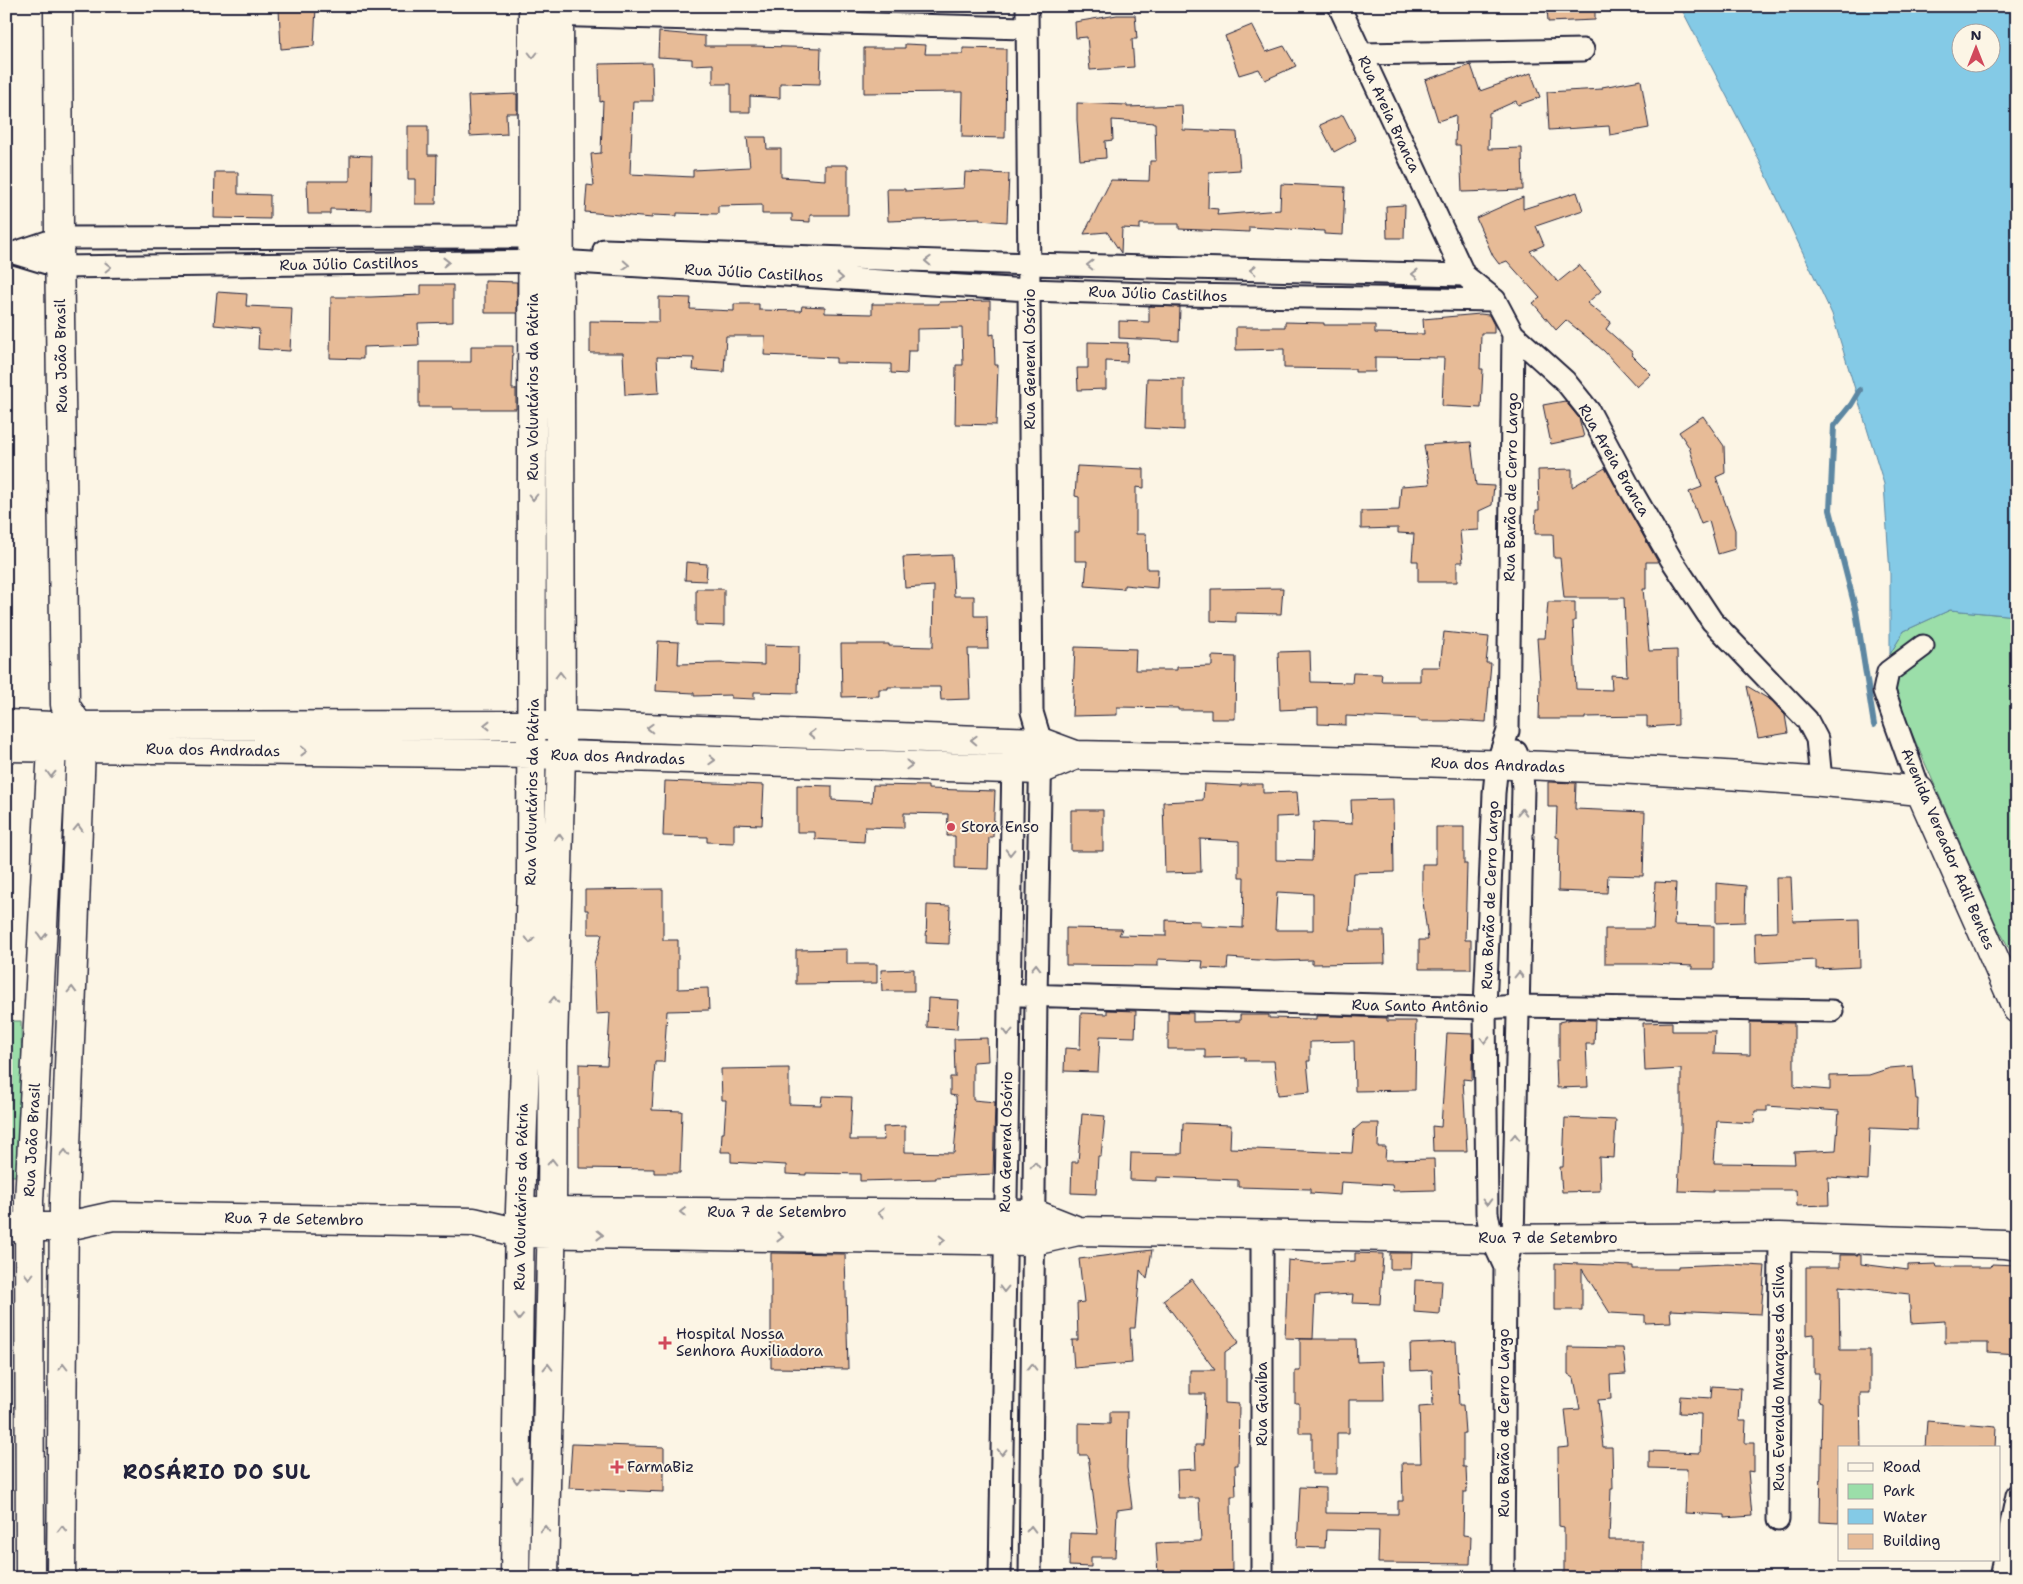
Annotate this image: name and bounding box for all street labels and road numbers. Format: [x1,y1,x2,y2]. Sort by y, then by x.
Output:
street label: Rua Areia Branca [1353,52,1425,176]
street label: Rua Júlio Castilhos [279,253,419,275]
street label: Rua Júlio Castilhos [684,259,824,287]
street label: Rua Júlio Castilhos [1088,282,1228,306]
street label: Rua General Osório [1020,288,1040,430]
street label: Rua Voluntários da Pátria [523,293,543,481]
street label: Rua João Brasil [50,298,72,413]
street label: Rua Barão de Cerro Largo [1499,392,1523,582]
street label: Rua Areia Branca [1574,400,1655,520]
street label: Rua Voluntários da Pátria [520,697,544,886]
street label: Rua dos Andradas [146,739,280,761]
street label: Rua dos Andradas [550,745,686,769]
street label: Avenida Vereador Adil Bentes [1896,745,2000,953]
street label: Rua dos Andradas [1430,753,1566,777]
street label: Rua Barão de Cerro Largo [1477,800,1503,990]
street label: Rua Santo Antônio [1351,995,1489,1017]
street label: Rua General Osório [995,1071,1017,1213]
street label: Rua João Brasil [19,1082,45,1198]
street label: Rua Voluntários da Pátria [509,1102,533,1291]
street label: Rua 7 de Setembro [707,1202,847,1222]
street label: Rua 7 de Setembro [224,1208,364,1230]
street label: Rua 7 de Setembro [1478,1228,1618,1248]
street label: Rua Everaldo Marques da Silva [1769,1264,1789,1491]
street label: Rua Barão de Cerro Largo [1494,1328,1514,1518]
street label: Rua Guaíba [1252,1361,1272,1446]

